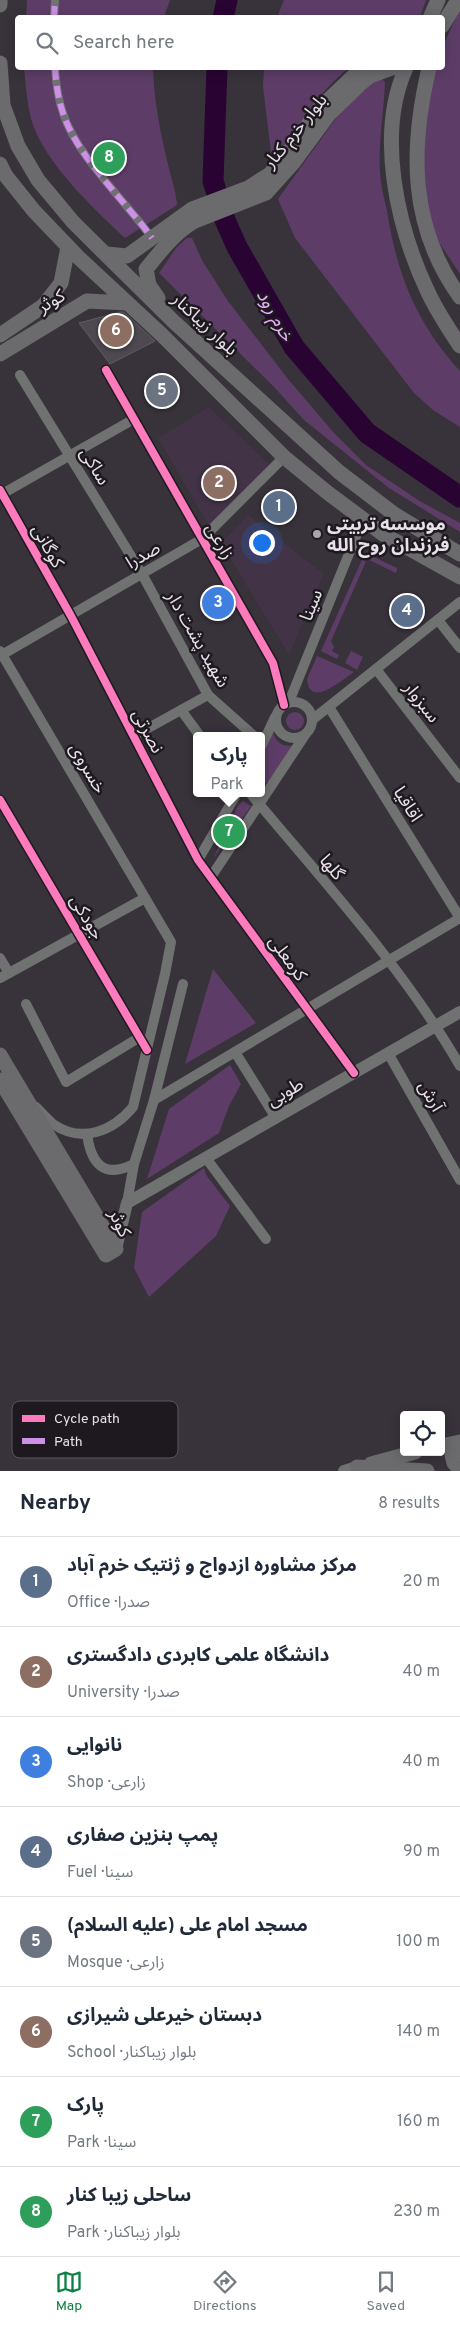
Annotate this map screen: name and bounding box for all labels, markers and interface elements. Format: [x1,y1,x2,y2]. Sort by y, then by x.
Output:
search box [15,15,445,70]
icon: search [33,29,61,57]
text: Search here [73,31,175,55]
street label: بلوار خرم کنار [259,90,334,175]
pin: 8 [93,139,125,177]
street label: کوثر [33,285,70,320]
water label: خرم رود [249,286,299,347]
street label: بلوار زیباکنار [165,288,242,362]
pin: 6 [100,312,132,350]
pin: 5 [146,372,178,410]
street label: ساکی [74,444,114,490]
pin: 2 [203,464,235,502]
pin: 1 [263,488,295,526]
place label: موسسه تربیتی فرزندان روح الله [327,514,449,558]
street label: زارعی [199,519,238,564]
street label: کوگانی [25,521,68,573]
marker: موسسه تربیتی فرزندان روح الله [311,528,323,540]
your location [249,530,275,556]
street label: صدرا [122,537,165,575]
pin: 3 [202,584,234,622]
street label: شهید پشت دار [159,586,234,692]
street label: سینا [296,586,329,625]
pin: 4 [391,592,423,630]
street label: سبزوار [397,677,444,728]
street label: نصرتی [125,705,168,758]
popup [193,732,265,797]
street label: خسروی [63,739,110,798]
text: پارک [210,744,248,768]
text: Park [210,775,243,795]
street label: اقاقیا [387,783,426,827]
pin: 7 [213,813,245,851]
street label: گلها [313,850,349,886]
street label: جودکی [63,891,108,944]
street label: کرمعلی [262,931,312,987]
street label: طوبی [263,1074,308,1113]
street label: آرش [412,1077,448,1117]
street label: کوثر [102,1205,135,1242]
legend [12,1401,178,1458]
text: Cycle path [54,1411,120,1428]
map controls [400,1411,445,1456]
button: locate [400,1411,445,1456]
text: Path [54,1434,83,1451]
text: Nearby [20,1490,91,1517]
text: 8 results [378,1494,440,1514]
text: مرکز مشاوره ازدواج و ژنتیک خرم آباد [67,1554,357,1578]
text: 1 [33,1572,39,1592]
text: 20 m [403,1572,440,1592]
text: Office · صدرا [67,1593,150,1613]
text: دانشگاه علمی کابردی دادگستری [67,1644,329,1668]
text: 2 [31,1662,41,1682]
text: 40 m [402,1662,440,1682]
text: University · صدرا [67,1683,180,1703]
text: نانوایی [67,1734,122,1758]
text: 3 [31,1752,41,1772]
text: 40 m [402,1752,440,1772]
text: Shop · زارعی [67,1773,146,1793]
text: پمپ بنزین صفاری [67,1824,218,1848]
text: 4 [31,1842,41,1862]
text: 90 m [403,1842,440,1862]
text: Fuel · سینا [67,1863,133,1883]
text: مسجد امام علی (علیه السلام) [67,1914,308,1938]
text: 5 [31,1932,41,1952]
text: 100 m [396,1932,440,1952]
text: Mosque · زارعی [67,1953,165,1973]
text: دبستان خیرعلی شیرازی [67,2004,262,2028]
text: 6 [31,2022,41,2042]
text: 140 m [397,2022,440,2042]
text: School · بلوار زیباکنار [67,2043,196,2063]
text: پارک [67,2094,104,2118]
text: 7 [32,2112,40,2132]
text: 160 m [397,2112,440,2132]
text: Park · سینا [67,2133,136,2153]
text: ساحلی زیبا کنار [67,2184,191,2208]
text: 8 [31,2202,41,2222]
text: 230 m [393,2202,440,2222]
text: Park · بلوار زیباکنار [67,2223,181,2243]
tab: Map [55,2268,83,2315]
tab: Directions [193,2268,257,2315]
tab: Saved [367,2268,405,2315]

